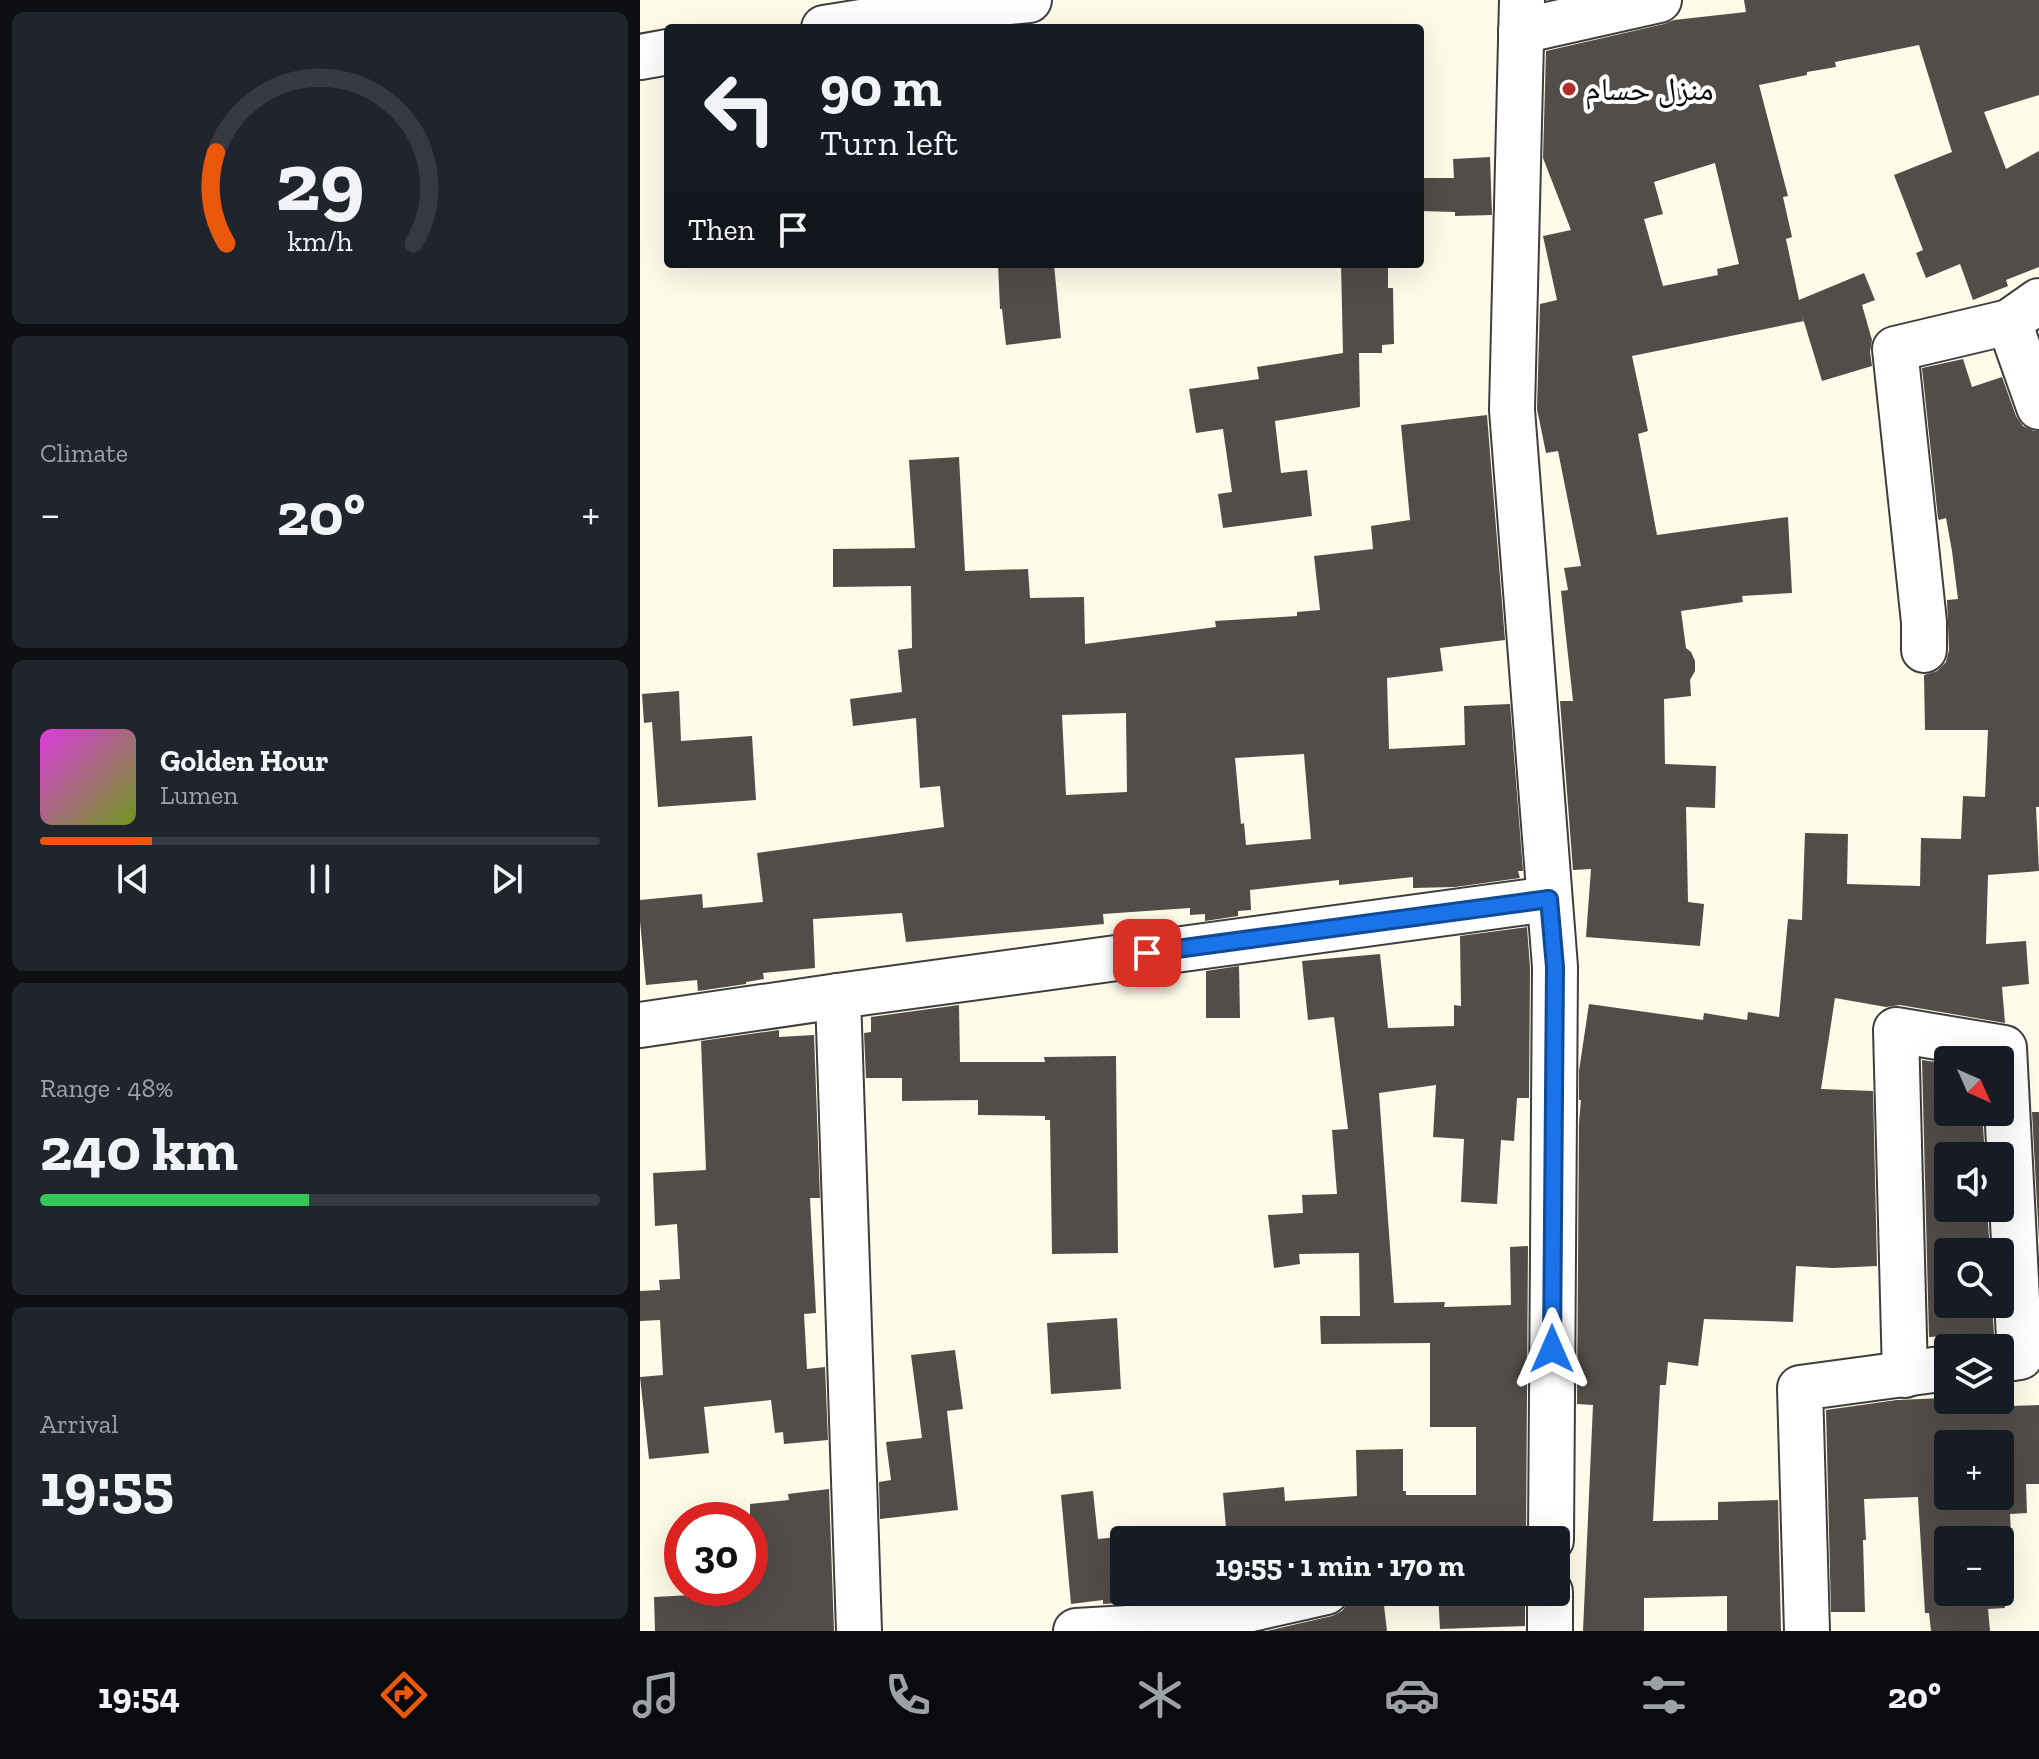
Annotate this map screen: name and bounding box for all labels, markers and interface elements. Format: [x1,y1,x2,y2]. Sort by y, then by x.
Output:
text: 90 m [820,53,942,120]
icon: left [688,56,792,160]
place label: منزل حسام [1585,70,1713,110]
marker: منزل حسام [1560,80,1578,98]
text: Turn left [820,121,958,164]
text: 29 [275,130,365,230]
icon: arrive [771,208,815,252]
text: Then [688,212,755,248]
text: km/h [287,224,353,258]
text: Climate [40,437,128,469]
text: 20° [277,478,365,550]
text: − [40,487,61,540]
text: + [581,487,600,540]
text: Golden Hour [160,743,328,779]
text: Lumen [160,779,238,811]
icon: previous [111,857,155,901]
icon: pause [298,857,342,901]
icon: next [485,857,529,901]
pin [1113,919,1181,987]
icon: arrive [1125,931,1169,975]
north arrow [1934,1046,2014,1126]
map controls [1934,1046,2014,1606]
text: Range · 48% [40,1072,173,1104]
text: 240 km [40,1113,238,1185]
button: sound [1934,1142,2014,1222]
button: search [1934,1238,2014,1318]
position arrow [1510,1307,1594,1391]
button: layers [1934,1334,2014,1414]
text: Arrival [40,1408,118,1440]
button: + [1934,1430,2014,1510]
text: 19:55 [40,1449,174,1521]
speed limit sign: 30 [664,1502,768,1606]
button: − [1934,1526,2014,1606]
text: 19:55 · 1 min · 170 m [1215,1548,1465,1584]
icon: directions [376,1667,432,1723]
icon: music [628,1667,684,1723]
icon: phone [880,1667,936,1723]
icon: climate [1132,1667,1188,1723]
icon: car [1384,1667,1440,1723]
icon: filters [1636,1667,1692,1723]
text: 19:54 [98,1674,180,1717]
text: 20° [1888,1674,1941,1717]

